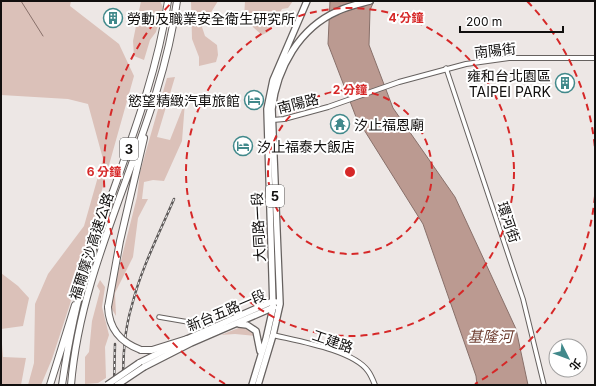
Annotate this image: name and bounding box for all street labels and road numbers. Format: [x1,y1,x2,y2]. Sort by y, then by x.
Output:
street label: 南陽街 [473,39,517,61]
street label: 南陽路 [276,90,320,116]
road number: 3 [120,138,138,160]
road number: 5 [266,185,284,207]
street label: 福爾摩沙高速公路 [66,190,116,302]
street label: 大同路一段 [248,192,268,262]
street label: 環河街 [494,199,524,245]
street label: 新台五路一段 [184,286,268,334]
street label: 工建路 [310,326,356,356]

